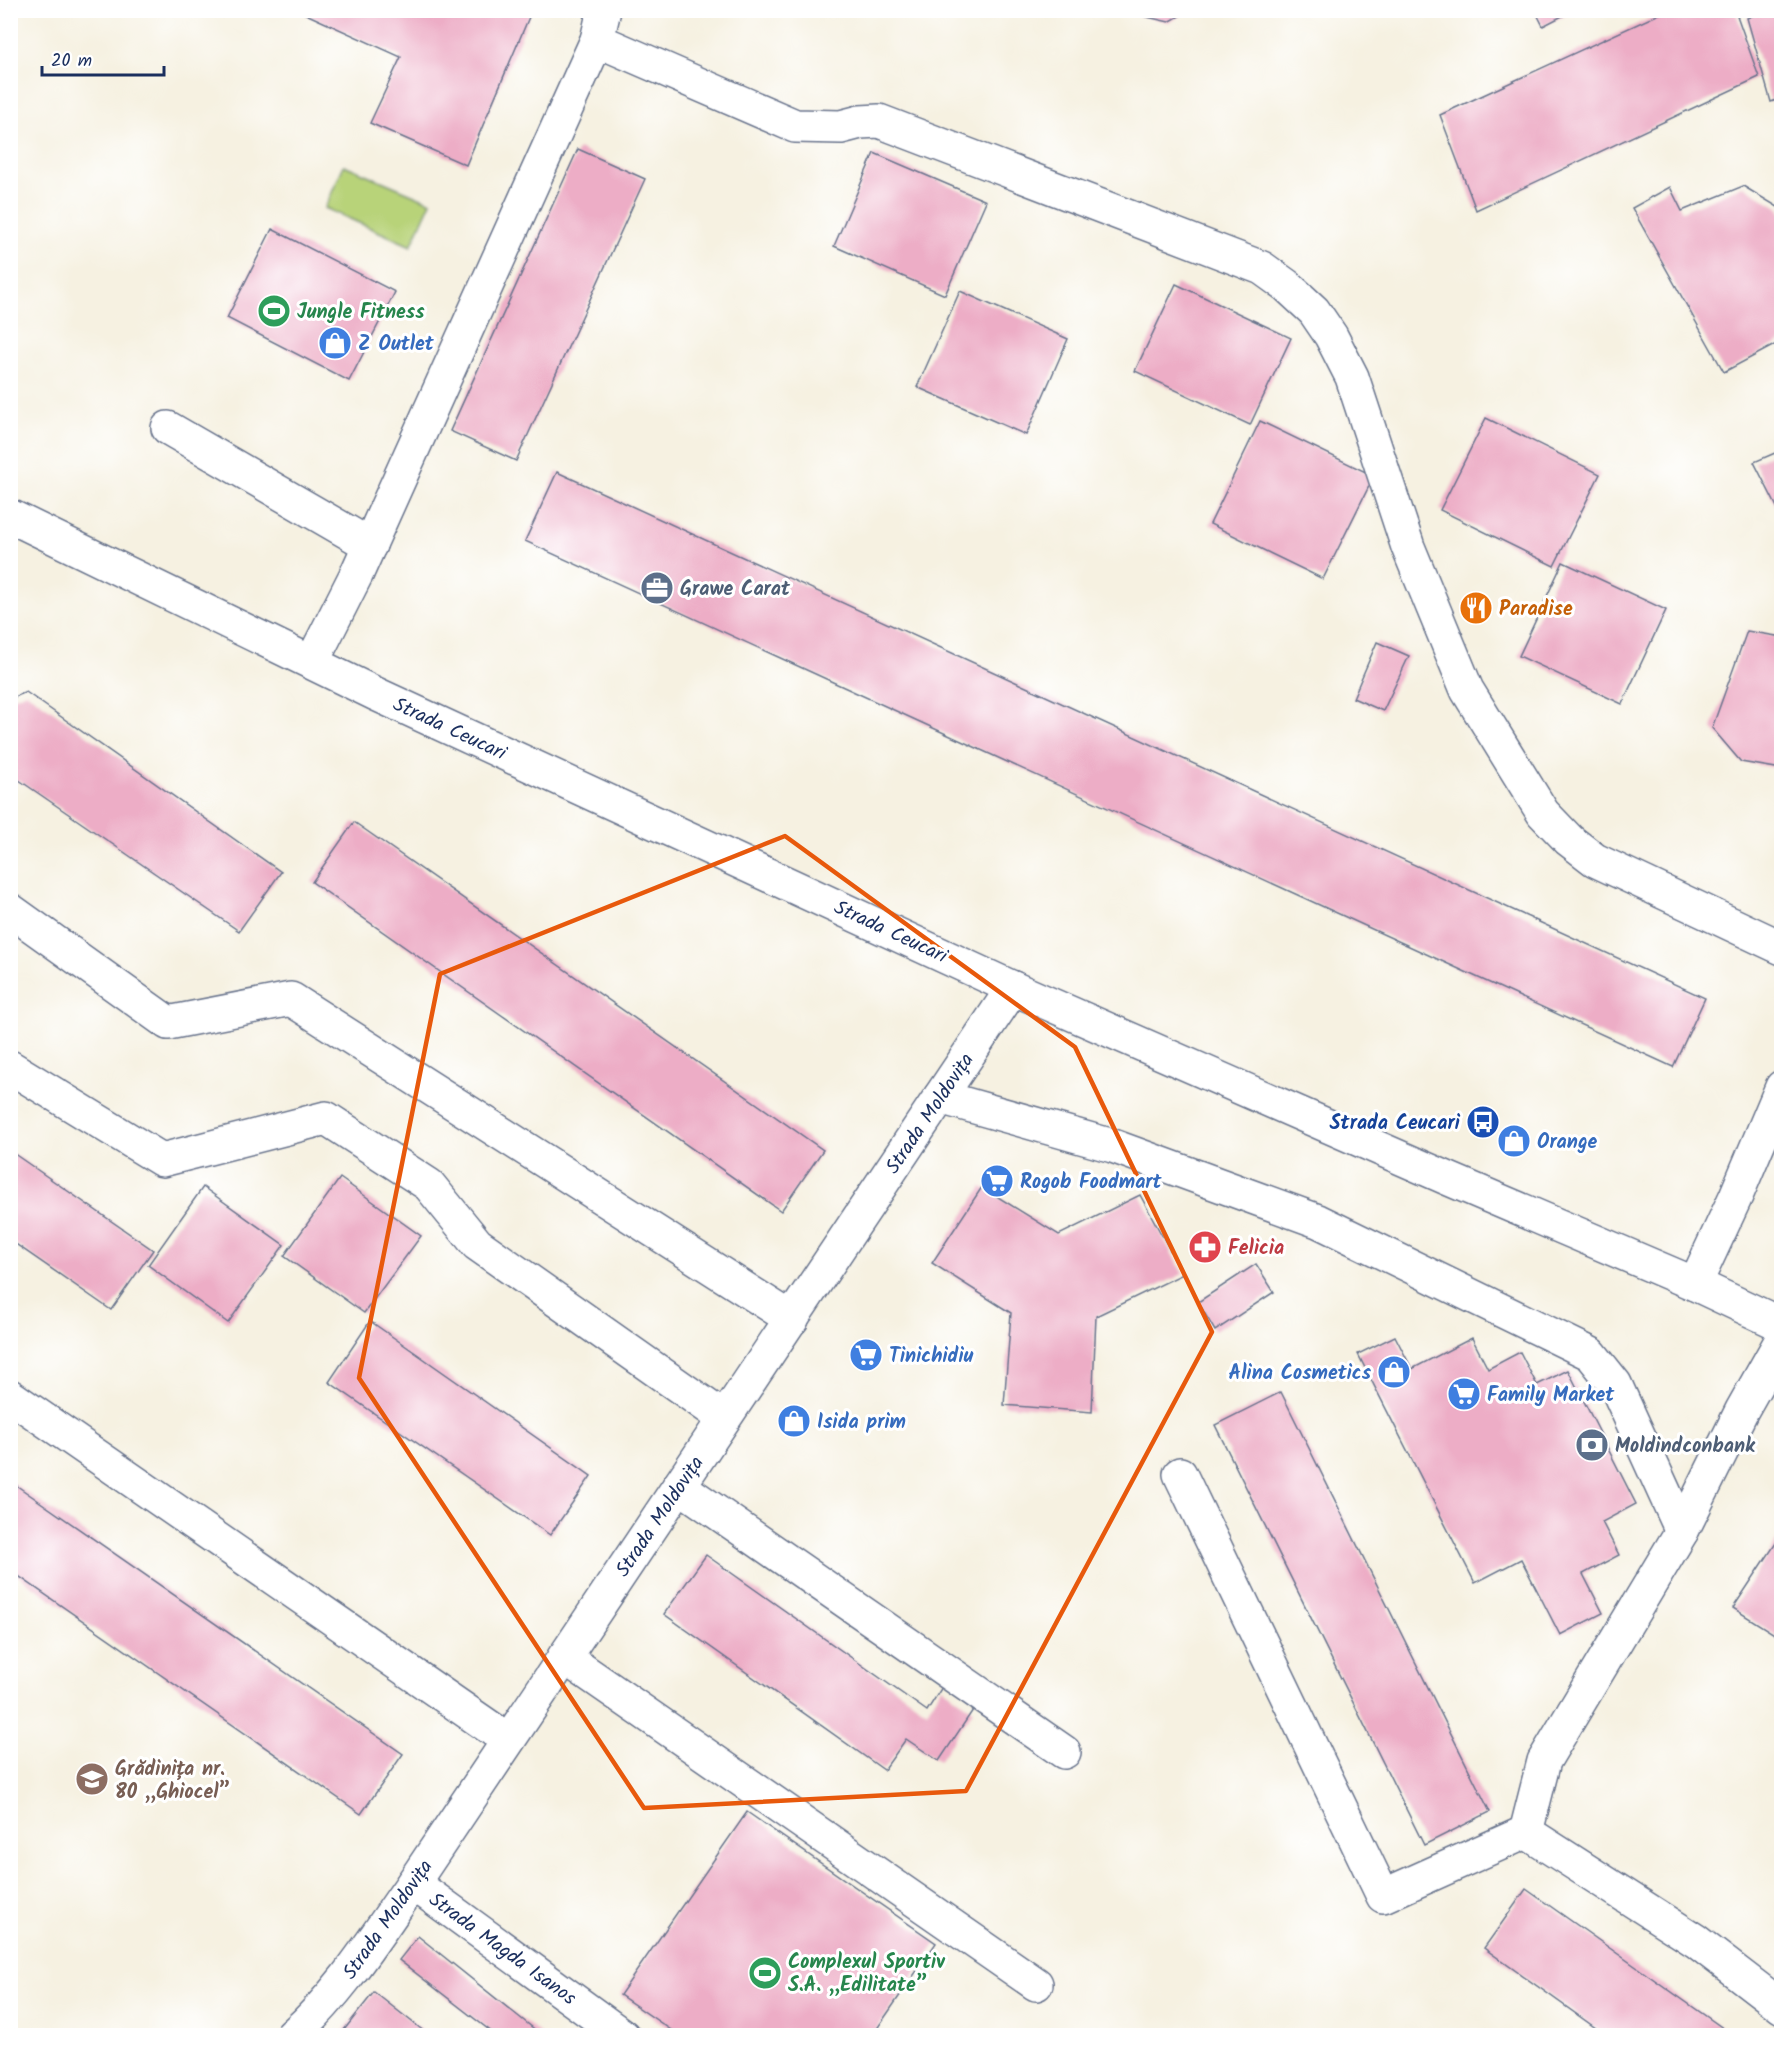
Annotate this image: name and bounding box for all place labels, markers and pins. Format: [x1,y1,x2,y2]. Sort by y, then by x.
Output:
sports icon: Jungle Fitness [256,293,292,329]
place label: Jungle Fitness [297,297,425,329]
shop icon: Z Outlet [317,325,353,361]
place label: Z Outlet [358,329,435,361]
office icon: Grawe Carat [639,570,675,606]
place label: Grawe Carat [680,574,791,606]
restaurant icon: Paradise [1458,590,1494,626]
place label: Paradise [1499,594,1573,626]
bus stop icon: Strada Ceucari [1465,1104,1501,1140]
place label: Strada Ceucari [1330,1108,1461,1140]
shop icon: Orange [1496,1123,1532,1159]
place label: Orange [1537,1127,1598,1159]
supermarket icon: Rogob Foodmart [979,1163,1015,1199]
place label: Rogob Foodmart [1020,1167,1163,1199]
pharmacy icon: Felicia [1187,1229,1223,1265]
place label: Felicia [1228,1233,1284,1265]
supermarket icon: Tinichidiu [848,1337,884,1373]
place label: Tinichidiu [889,1341,974,1373]
shop icon: Alina Cosmetics [1376,1354,1412,1390]
place label: Alina Cosmetics [1229,1358,1372,1390]
supermarket icon: Family Market [1446,1376,1482,1412]
place label: Family Market [1487,1380,1615,1412]
shop icon: Isida prim [776,1403,812,1439]
place label: Isida prim [817,1407,906,1439]
bank icon: Moldindconbank [1574,1427,1610,1463]
place label: Moldindconbank [1615,1431,1756,1463]
place label: Grădinița nr. 80 „Ghiocel” [115,1754,230,1809]
school or university icon: Grădinița nr. 80 „Ghiocel” [74,1761,110,1797]
place label: Complexul Sportiv S.A. „Edilitate” [788,1947,945,2002]
sports icon: Complexul Sportiv S.A. „Edilitate” [747,1955,783,1991]

